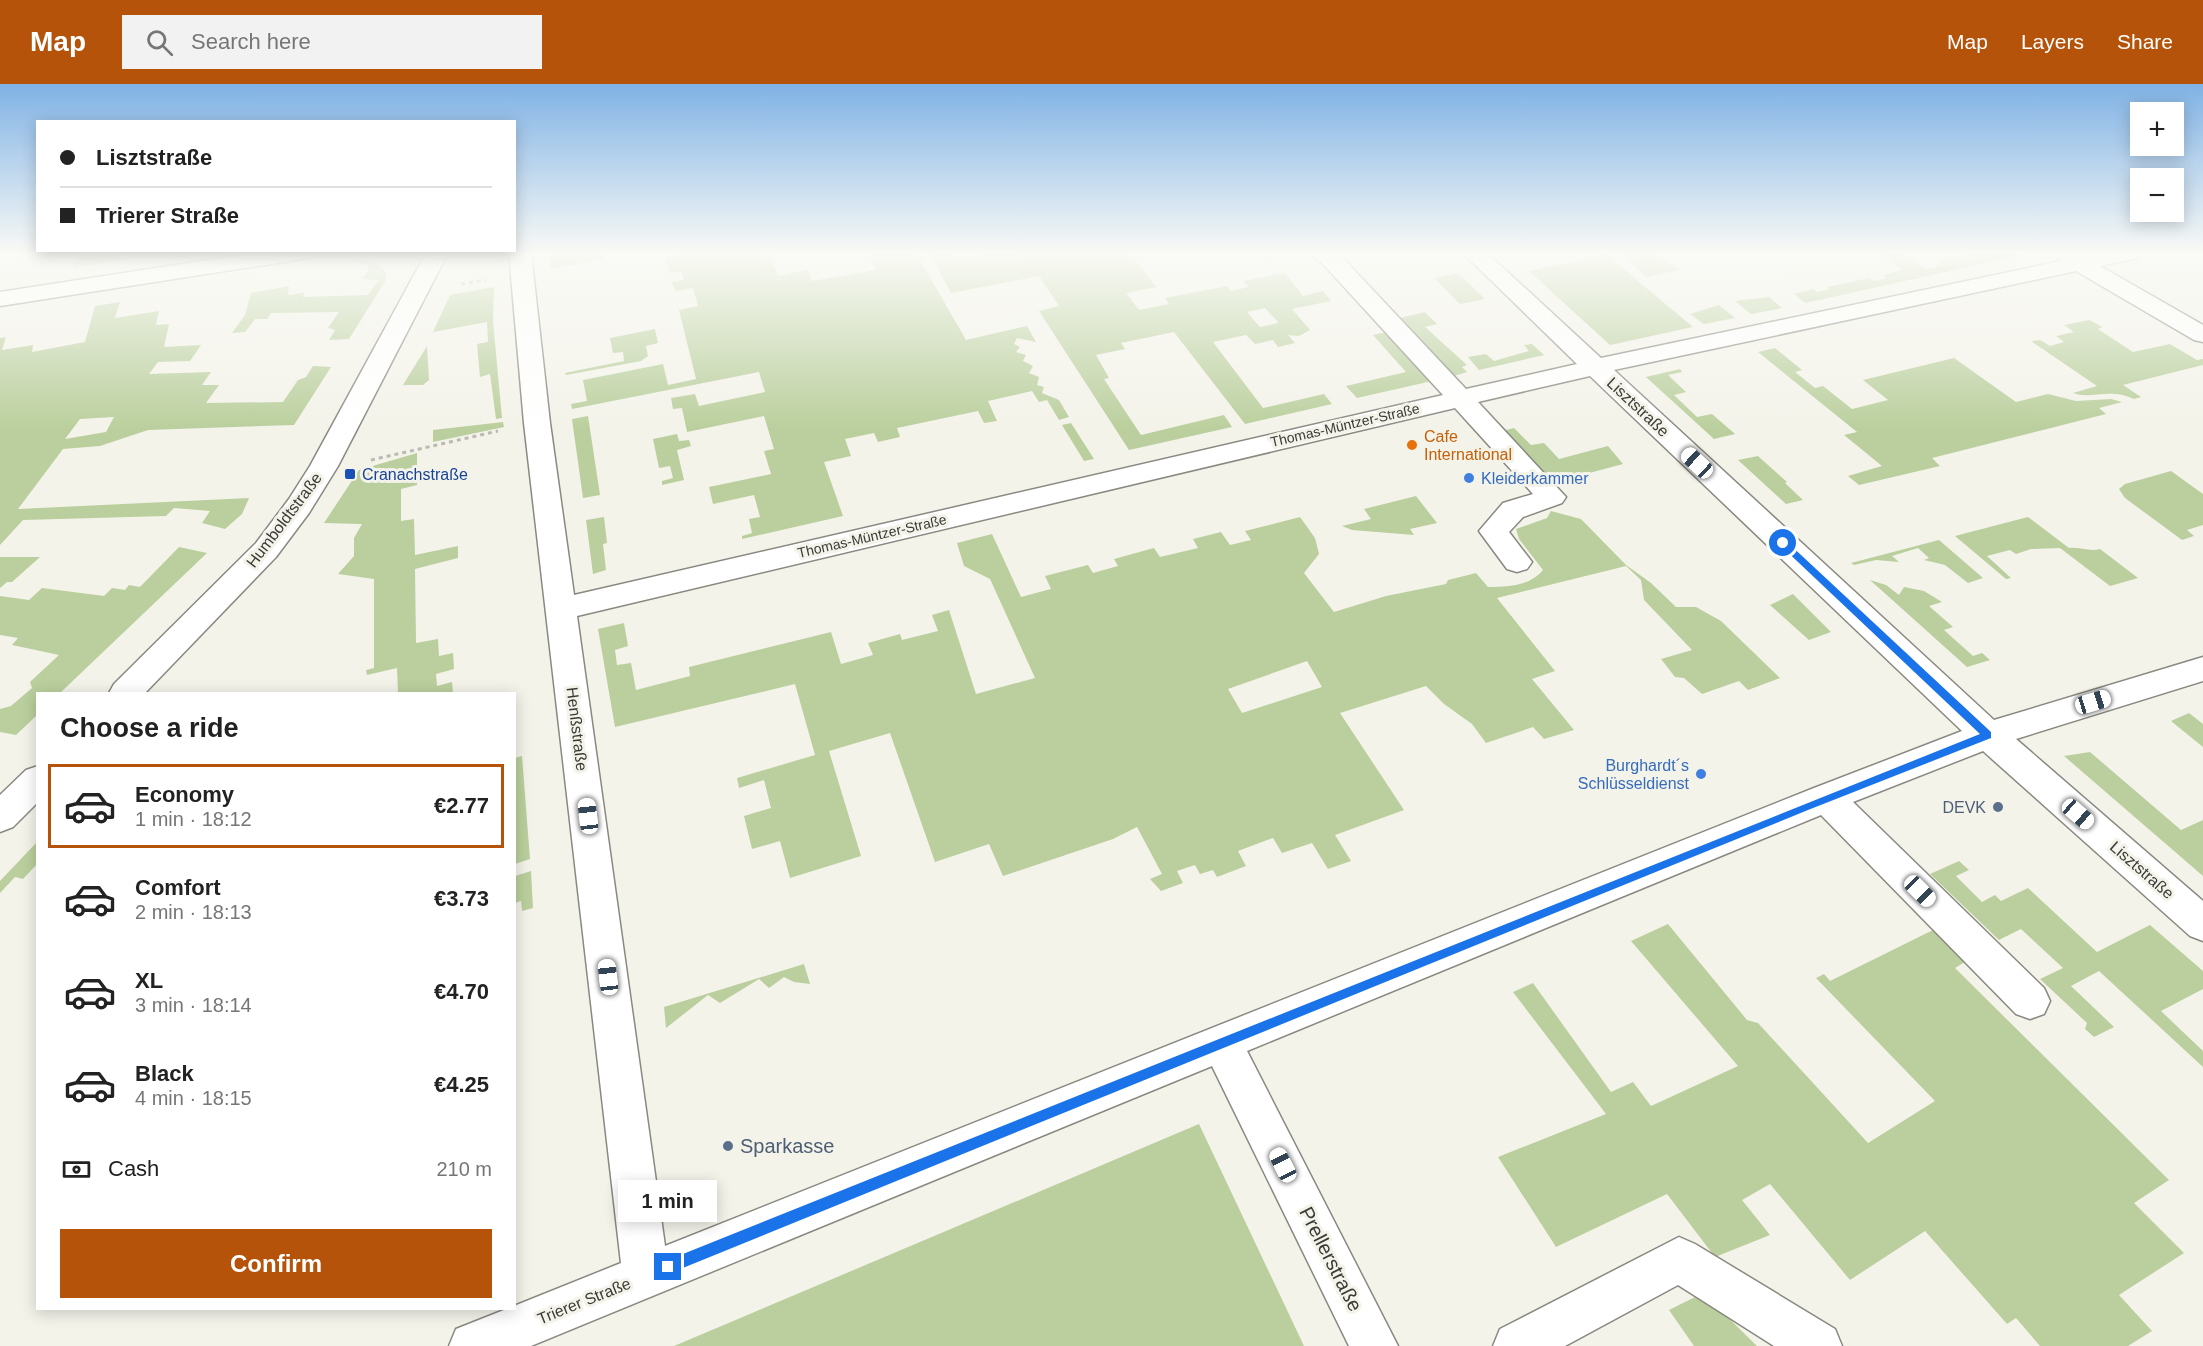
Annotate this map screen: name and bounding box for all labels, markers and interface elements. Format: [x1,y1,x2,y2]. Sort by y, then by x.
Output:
search box [122,15,542,69]
text: Map [30,26,86,57]
icon: search [143,26,176,59]
text: Search here [191,29,311,54]
text: Map [1947,30,1988,53]
text: Layers [2021,30,2084,53]
text: Share [2117,30,2173,53]
map controls [2130,102,2184,222]
button: + [2130,102,2184,156]
text: Lisztstraße [96,145,212,170]
button: − [2130,168,2184,222]
text: Trierer Straße [96,203,239,228]
street label: Lisztstraße [1604,374,1672,440]
street label: Thomas-Müntzer-Straße [1269,400,1421,450]
place label: Cafe International [1424,428,1512,463]
marker: Cafe International [1405,438,1419,452]
car [1678,444,1716,482]
place label: Cranachstraße [362,466,468,483]
marker: Cranachstraße [343,467,357,481]
street label: Humboldtstraße [243,469,325,571]
place label: Kleiderkammer [1481,470,1589,487]
marker: Kleiderkammer [1462,471,1476,485]
street label: Thomas-Müntzer-Straße [796,511,948,561]
route start [1769,529,1796,556]
street label: Henßstraße [563,686,591,772]
car [2073,688,2113,716]
text: Choose a ride [60,713,239,743]
place label: Burghardt´s Schlüsseldienst [1578,757,1690,792]
marker: Burghardt´s Schlüsseldienst [1694,767,1708,781]
icon: car [63,779,117,833]
text: Economy [135,782,234,807]
text: €2.77 [434,793,489,818]
car [2059,795,2097,833]
car [577,797,599,835]
place label: DEVK [1942,799,1986,816]
marker: DEVK [1991,800,2005,814]
text: 1 min · 18:12 [135,808,252,830]
street label: Lisztstraße [2107,838,2177,902]
icon: car [63,872,117,926]
car [1901,872,1939,910]
text: Comfort [135,875,221,900]
text: €3.73 [434,886,489,911]
text: 2 min · 18:13 [135,901,252,923]
car [597,958,619,996]
icon: car [63,965,117,1019]
text: XL [135,968,163,993]
text: €4.70 [434,979,489,1004]
text: 3 min · 18:14 [135,994,252,1016]
icon: car [63,1058,117,1112]
text: Black [135,1061,194,1086]
text: €4.25 [434,1072,489,1097]
text: 4 min · 18:15 [135,1087,252,1109]
place label: Sparkasse [740,1135,835,1157]
marker: Sparkasse [721,1139,735,1153]
car [1267,1145,1299,1185]
icon: cash [60,1153,93,1186]
text: Cash [108,1156,159,1181]
text: 210 m [436,1158,492,1180]
callout: 1 min [618,1180,718,1222]
text: 1 min [641,1190,694,1212]
street label: Prellerstraße [1295,1203,1367,1315]
button: Confirm [60,1229,492,1298]
route end [654,1253,681,1280]
street label: Trierer Straße [535,1275,633,1327]

